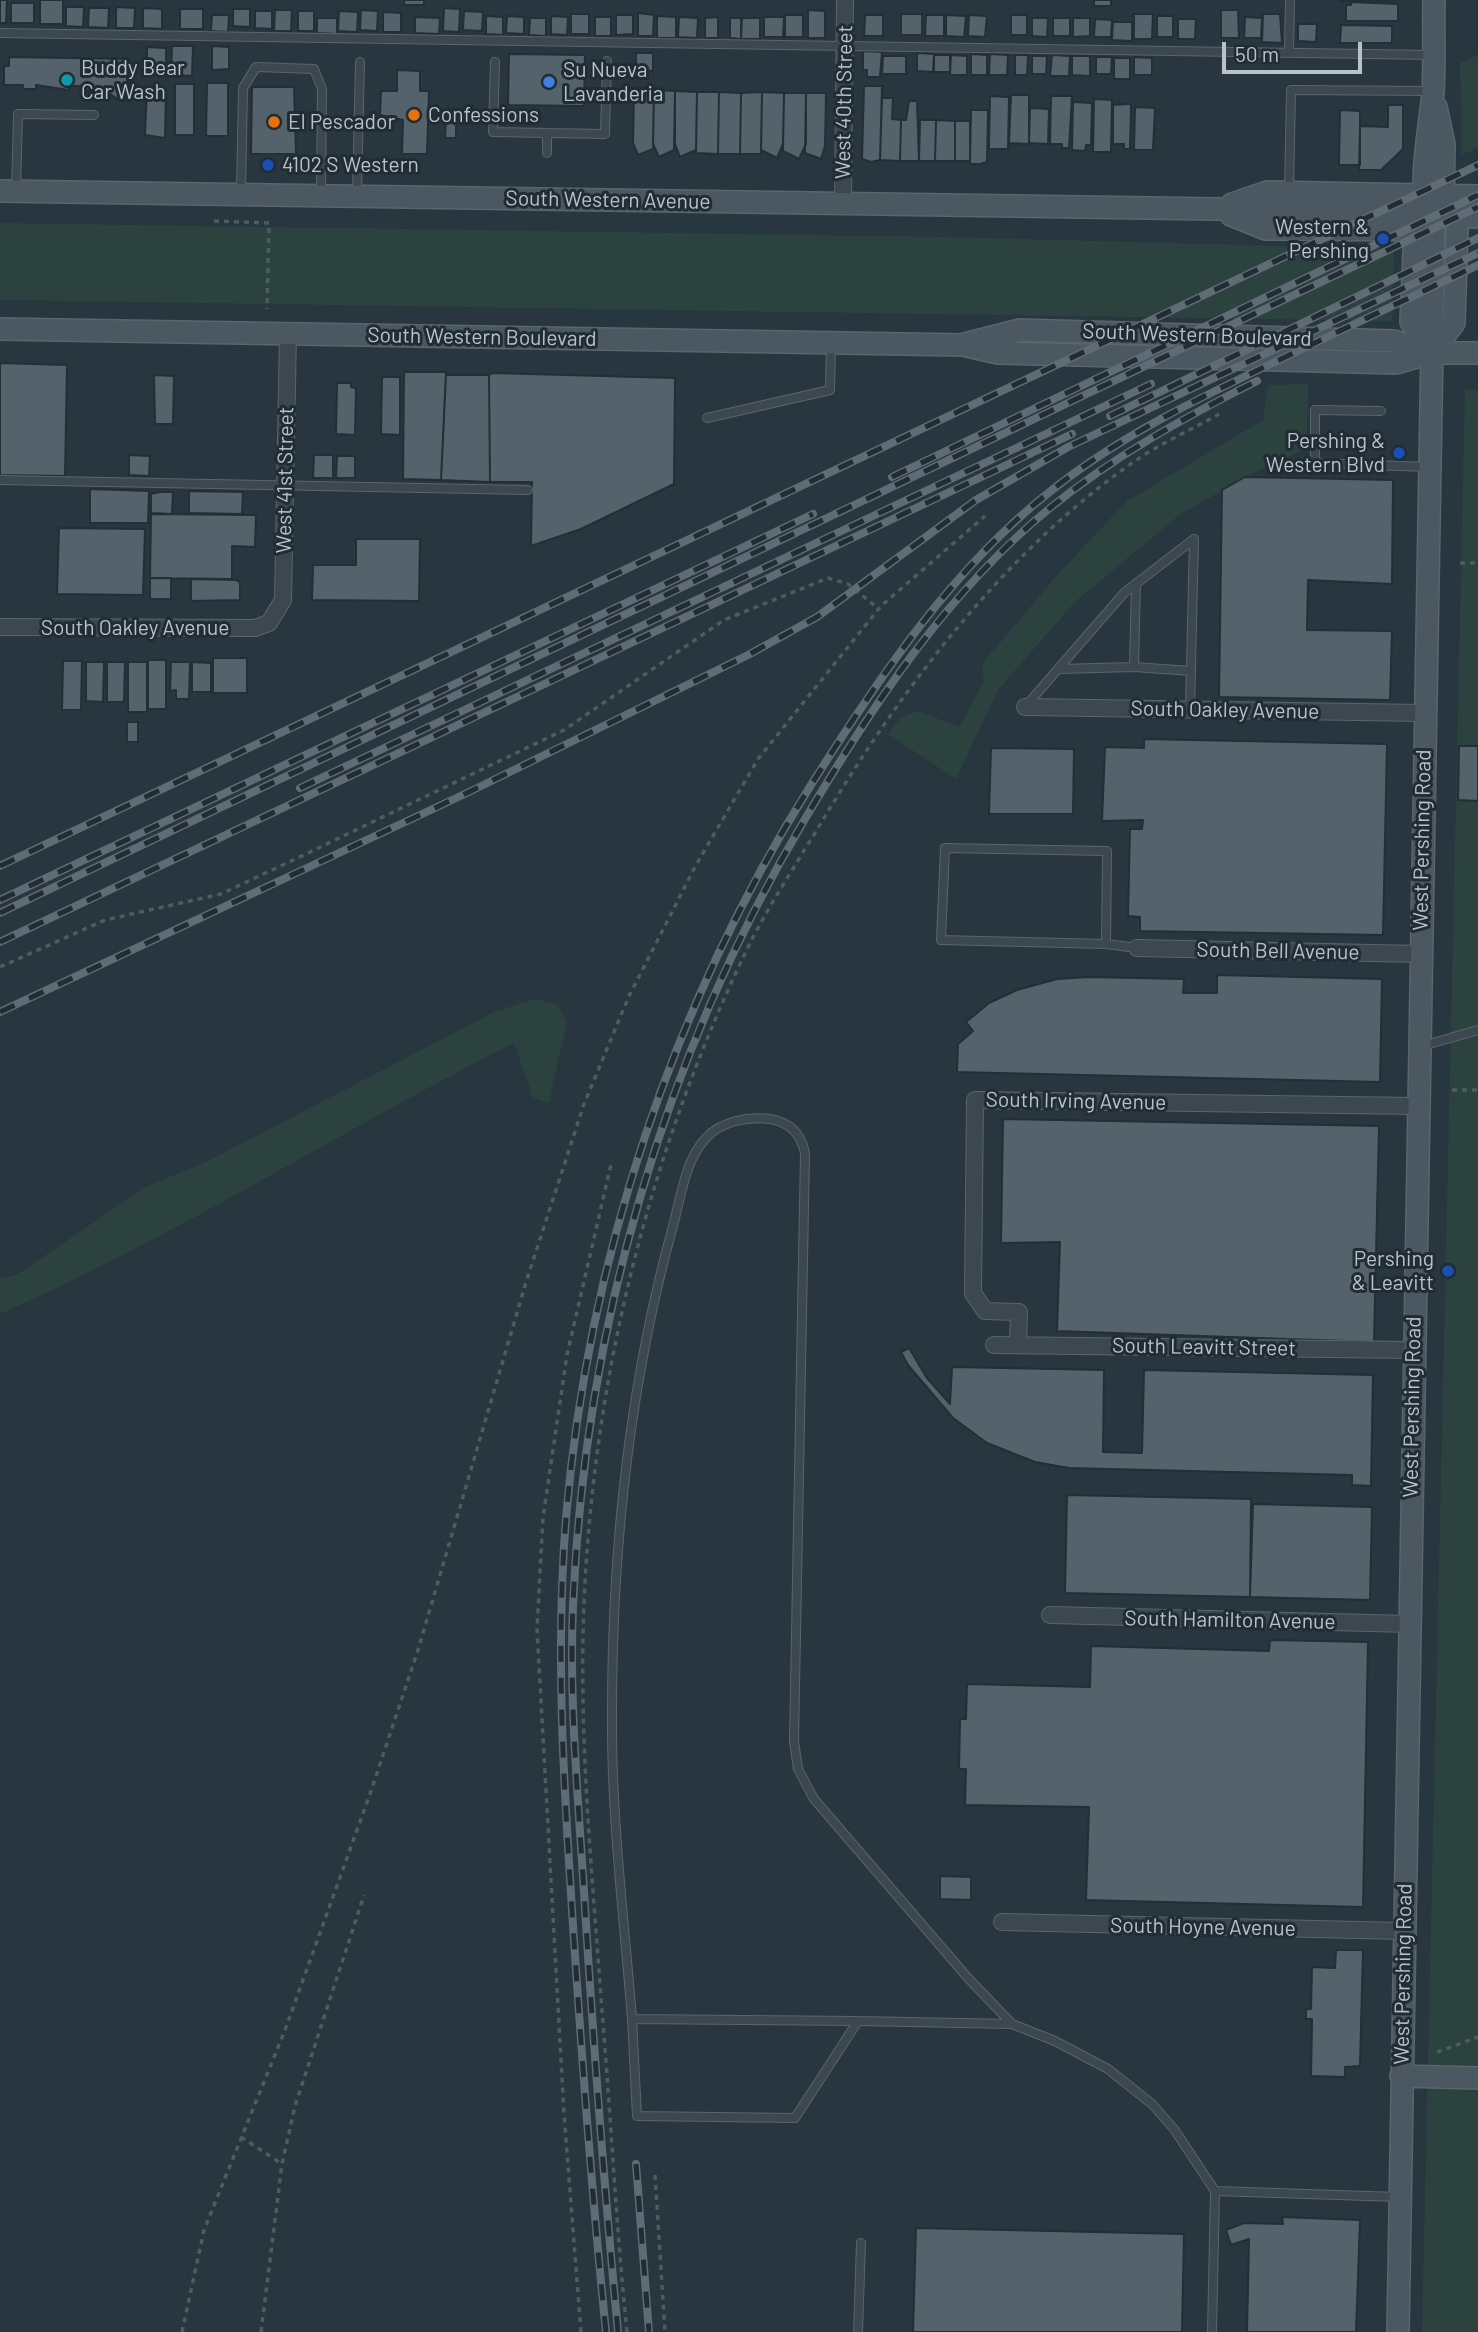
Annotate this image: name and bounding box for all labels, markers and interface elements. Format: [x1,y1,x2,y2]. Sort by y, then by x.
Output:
street label: West 40th Street [830,25,858,179]
scale bar [1226,28,1366,72]
text: 50 m [1235,41,1279,66]
place label: Buddy Bear Car Wash [81,55,185,105]
place label: Su Nueva Lavanderia [563,57,664,107]
marker: Buddy Bear Car Wash [59,72,75,88]
marker: Su Nueva Lavanderia [541,74,557,90]
place label: Confessions [428,102,539,128]
marker: Confessions [406,107,422,123]
place label: El Pescador [288,109,395,135]
marker: El Pescador [266,114,282,130]
place label: 4102 S Western [282,152,419,178]
marker: 4102 S Western [260,157,276,173]
street label: South Western Avenue [505,186,711,214]
place label: Western & Pershing [1275,214,1369,264]
marker: Western & Pershing [1375,231,1391,247]
street label: South Western Boulevard [1082,318,1312,352]
street label: South Western Boulevard [367,322,597,352]
street label: West 41st Street [271,407,299,553]
place label: Pershing & Western Blvd [1266,428,1385,478]
marker: Pershing & Western Blvd [1391,445,1407,461]
street label: South Oakley Avenue [41,615,229,641]
street label: South Oakley Avenue [1130,696,1320,724]
street label: West Pershing Road [1408,749,1436,931]
street label: South Bell Avenue [1196,937,1360,965]
street label: South Irving Avenue [985,1087,1167,1115]
place label: Pershing & Leavitt [1352,1246,1434,1296]
marker: Pershing & Leavitt [1440,1263,1456,1279]
street label: West Pershing Road [1398,1316,1426,1498]
street label: South Leavitt Street [1112,1333,1296,1361]
street label: South Hamilton Avenue [1124,1606,1336,1634]
street label: West Pershing Road [1389,1883,1417,2065]
street label: South Hoyne Avenue [1110,1913,1296,1941]

